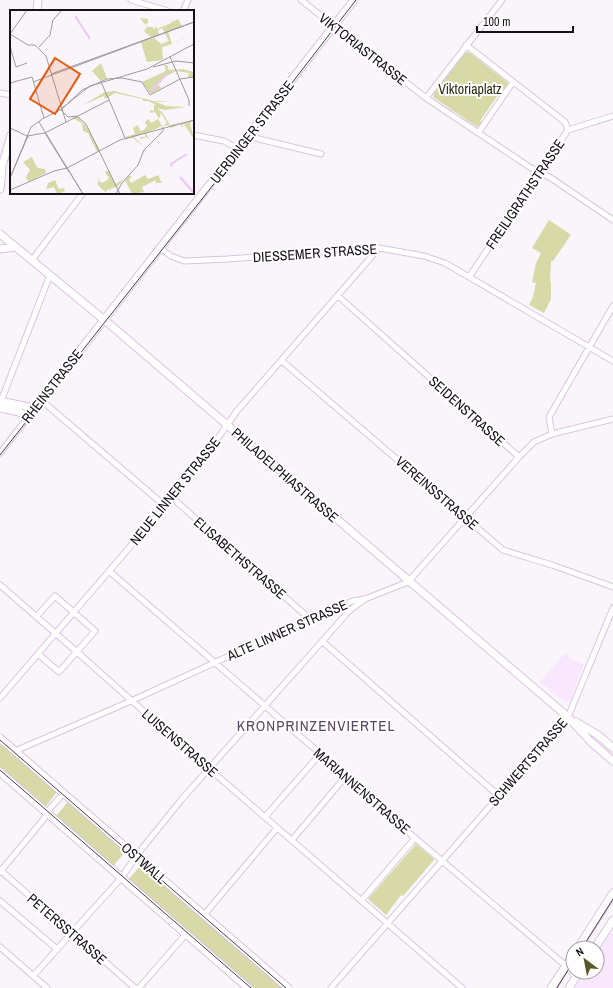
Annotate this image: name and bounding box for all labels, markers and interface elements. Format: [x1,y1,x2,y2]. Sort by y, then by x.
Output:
scale bar [477,8,573,34]
street label: VIKTORIASTRASSE [315,9,411,89]
inset map [10,10,194,194]
text: 100 m [483,14,510,30]
street label: UERDINGER STRASSE [206,77,298,187]
park label: Viktoriaplatz [438,80,502,98]
street label: FREILIGRATHSTRASSE [482,136,568,252]
street label: DIESSEMER STRASSE [252,240,378,266]
street label: RHEINSTRASSE [17,345,87,427]
street label: SEIDENSTRASSE [425,372,509,450]
street label: PHILADELPHIASTRASSE [228,424,342,526]
street label: NEUE LINNER STRASSE [126,433,224,549]
street label: VEREINSSTRASSE [392,452,482,534]
street label: ELISABETHSTRASSE [190,513,290,603]
street label: ALTE LINNER STRASSE [223,595,350,665]
street label: LUISENSTRASSE [138,705,222,781]
street label: SCHWERTSTRASSE [485,714,571,810]
district label: KRONPRINZENVIERTEL [237,715,395,736]
street label: MARIANNENSTRASSE [310,744,414,838]
street label: OSTWALL [118,838,171,888]
street label: PETERSSTRASSE [24,890,110,968]
north arrow [565,940,605,980]
text: N [573,944,586,959]

